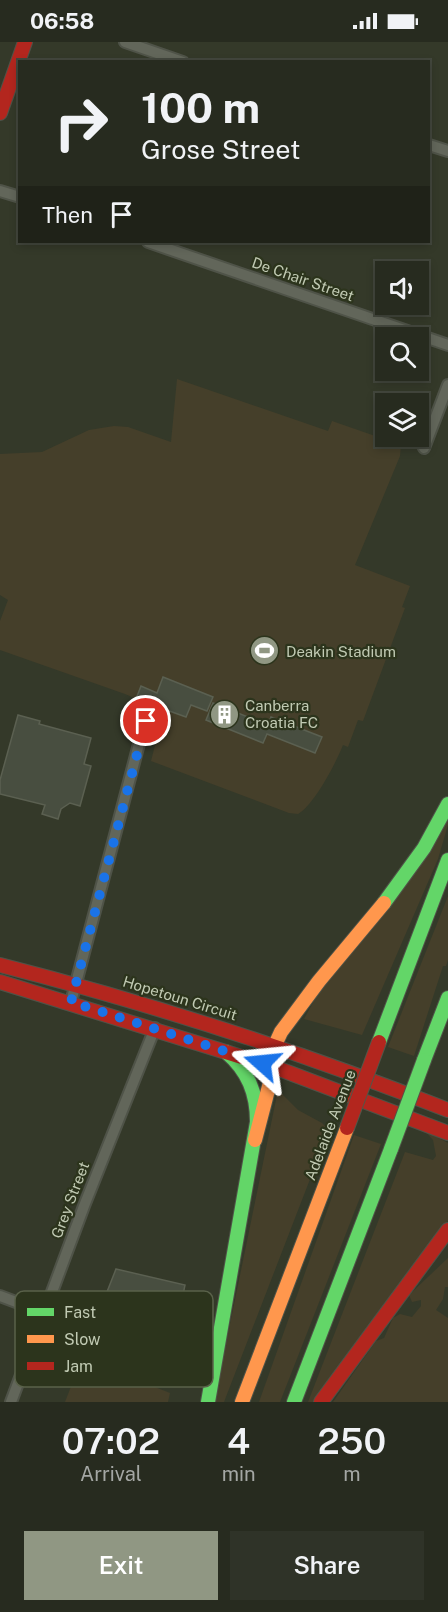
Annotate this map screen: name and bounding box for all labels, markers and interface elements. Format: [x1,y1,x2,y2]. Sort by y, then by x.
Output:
text: 06:58 [30,8,94,34]
text: 100 m [141,83,260,132]
icon: right [42,84,120,162]
text: Grose Street [141,133,301,165]
icon: arrive [105,198,138,231]
text: Then [42,202,93,228]
street label: De Chair Street [250,254,356,304]
map controls [375,261,429,447]
button: sound [375,261,429,315]
button: search [375,327,429,381]
button: layers [375,393,429,447]
sports icon: Deakin Stadium [249,635,281,667]
place label: Deakin Stadium [286,643,396,660]
pin [120,695,171,746]
place label: Canberra Croatia FC [245,697,318,731]
building icon: Canberra Croatia FC [208,698,240,730]
icon: arrive [129,704,162,737]
street label: Hopetoun Circuit [121,973,239,1024]
position arrow [230,1031,294,1095]
street label: Adelaide Avenue [301,1067,359,1183]
street label: Grey Street [48,1159,92,1241]
legend [15,1291,213,1387]
text: Fast [64,1303,96,1322]
text: Slow [64,1330,101,1349]
text: Jam [64,1357,93,1376]
text: 07:02 [62,1420,160,1462]
text: 4 [227,1420,250,1462]
text: 250 [318,1420,386,1462]
text: Arrival [80,1462,142,1486]
text: min [222,1462,256,1486]
text: m [343,1462,360,1486]
button: Exit [24,1531,218,1600]
button: Share [230,1531,424,1600]

